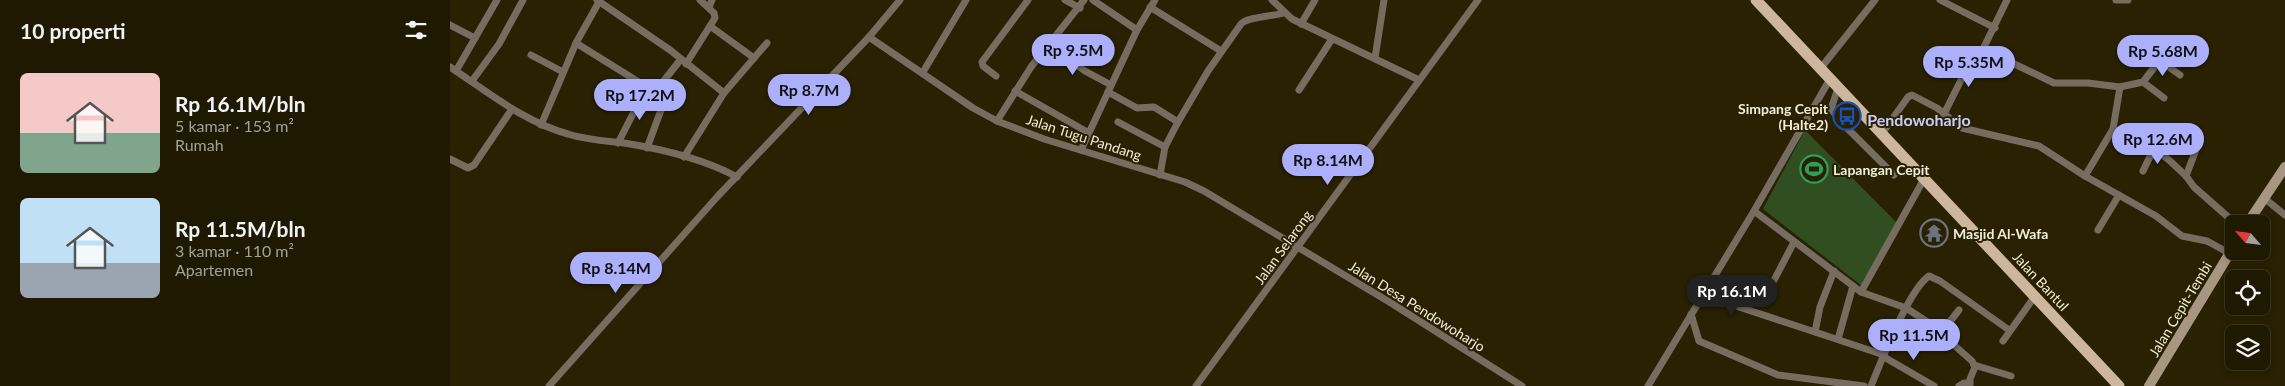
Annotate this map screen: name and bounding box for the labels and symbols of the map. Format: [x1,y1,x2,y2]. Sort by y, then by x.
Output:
pin: Rp 9.5M [1027,34,1119,76]
pin: Rp 5.68M [2111,34,2215,77]
pin: Rp 5.35M [1917,46,2021,88]
pin: Rp 8.7M [763,74,855,116]
pin: Rp 17.2M [588,78,692,121]
place label: Simpang Cepit (Halte2) [1738,100,1829,133]
bus stop icon: Simpang Cepit (Halte2) [1832,101,1862,131]
street label: Jalan Tugu Pandang [1024,110,1144,164]
district label: Pendowoharjo [1867,110,1971,129]
pin: Rp 12.6M [2106,122,2210,165]
pin: Rp 8.14M [1276,144,1380,186]
sports icon: Lapangan Cepit [1799,154,1829,184]
place label: Lapangan Cepit [1833,161,1930,178]
street label: Jalan Selarong [1250,207,1316,287]
north arrow [2225,215,2270,260]
temple icon: Masjid Al-Wafa [1919,218,1949,248]
place label: Masjid Al-Wafa [1953,225,2048,242]
street label: Jalan Bantul [2010,248,2072,314]
pin: Rp 8.14M [564,252,668,294]
street label: Jalan Desa Pendowoharjo [1346,257,1488,355]
street label: Jalan Cepit-Tembi [2145,258,2215,360]
pin: Rp 16.1M [1680,274,1784,317]
pin: Rp 11.5M [1862,318,1966,361]

